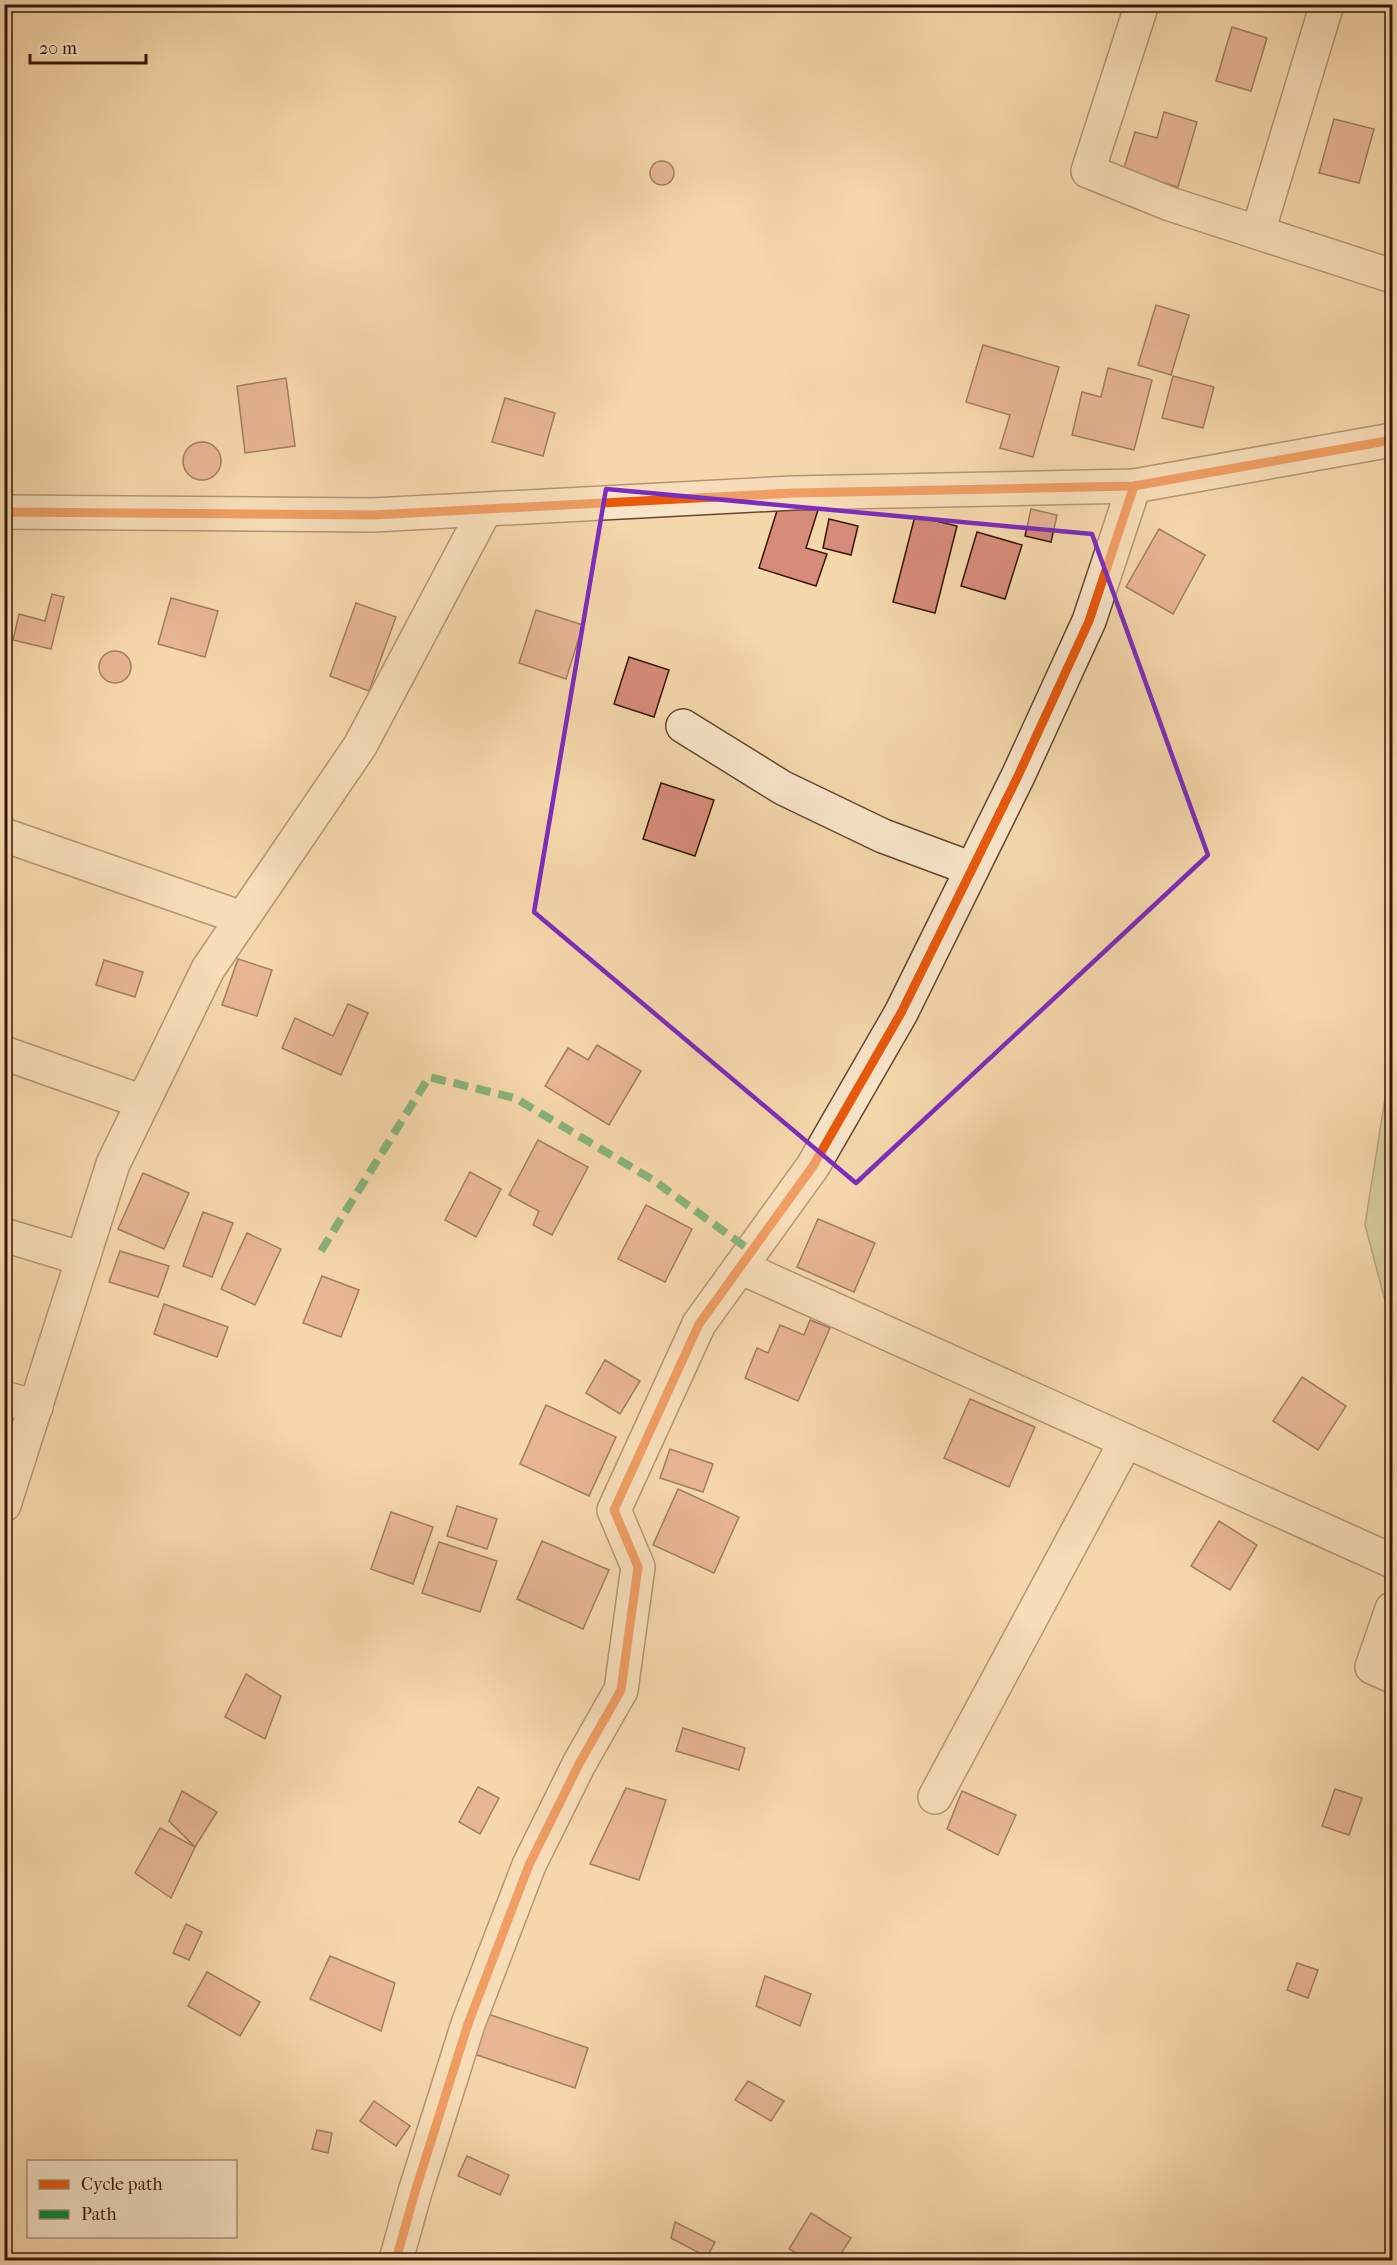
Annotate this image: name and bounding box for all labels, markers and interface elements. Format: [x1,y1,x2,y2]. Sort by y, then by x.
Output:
scale bar [30,27,146,65]
text: 20 m [39,38,77,59]
legend [27,2160,237,2238]
text: Cycle path [81,2174,162,2195]
text: Path [81,2204,117,2225]

